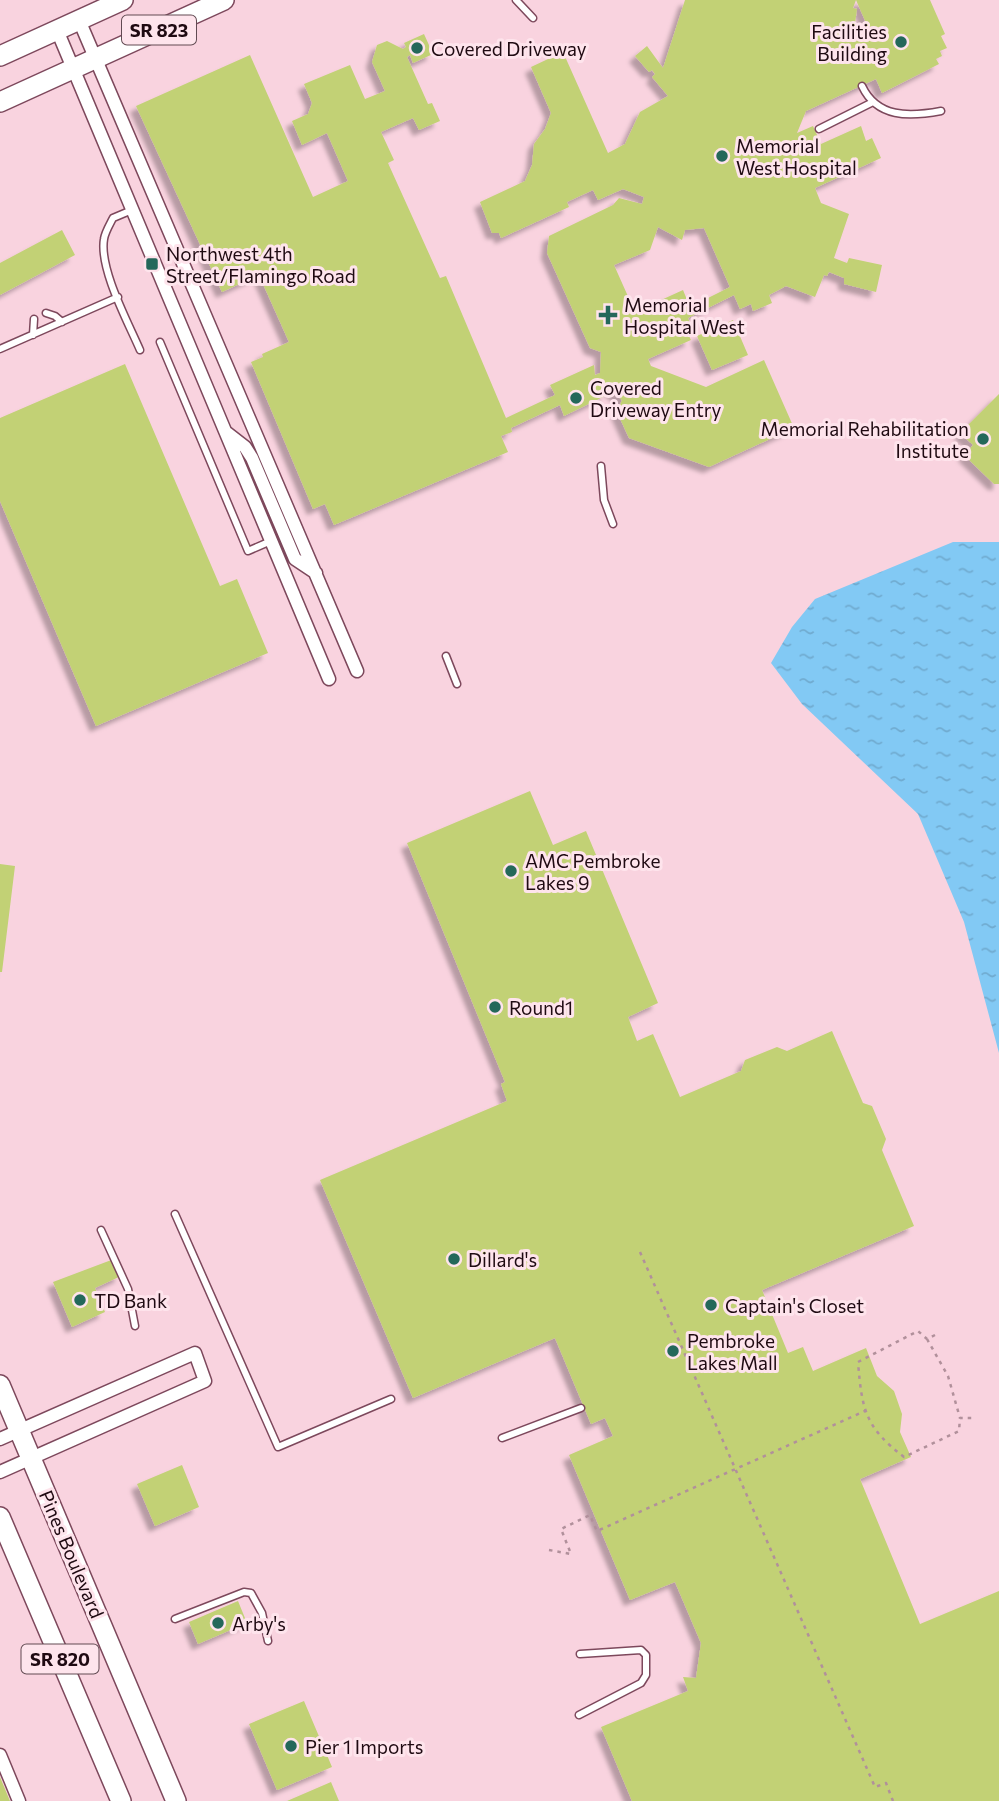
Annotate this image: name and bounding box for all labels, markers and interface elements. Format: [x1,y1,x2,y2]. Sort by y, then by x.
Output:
road number: SR 823 [122,15,196,44]
place label: Facilities Building [811,20,887,65]
marker: Facilities Building [893,34,909,50]
place label: Covered Driveway [431,37,587,60]
marker: Covered Driveway [409,40,425,56]
place label: Memorial West Hospital [736,134,857,179]
marker: Memorial West Hospital [714,148,730,164]
place label: Northwest 4th Street/Flamingo Road [166,242,356,287]
marker: Northwest 4th Street/Flamingo Road [144,256,160,272]
place label: Memorial Hospital West [624,293,745,338]
marker: Memorial Hospital West [598,305,618,325]
place label: Covered Driveway Entry [590,376,721,421]
marker: Covered Driveway Entry [568,390,584,406]
place label: Memorial Rehabilitation Institute [761,417,969,462]
marker: Memorial Rehabilitation Institute [975,431,991,447]
place label: AMC Pembroke Lakes 9 [525,849,661,894]
marker: AMC Pembroke Lakes 9 [503,863,519,879]
place label: Round1 [509,996,573,1019]
marker: Round1 [487,999,503,1015]
place label: Dillard's [468,1248,537,1271]
marker: Dillard's [446,1251,462,1267]
place label: TD Bank [94,1289,167,1312]
marker: TD Bank [72,1292,88,1308]
place label: Captain's Closet [725,1294,864,1317]
marker: Captain's Closet [703,1297,719,1313]
place label: Pembroke Lakes Mall [687,1329,778,1374]
marker: Pembroke Lakes Mall [665,1343,681,1359]
street label: Pines Boulevard [35,1487,109,1621]
place label: Arby's [232,1612,286,1635]
marker: Arby's [210,1615,226,1631]
road number: SR 820 [22,1644,98,1674]
place label: Pier 1 Imports [305,1735,423,1758]
marker: Pier 1 Imports [283,1738,299,1754]

